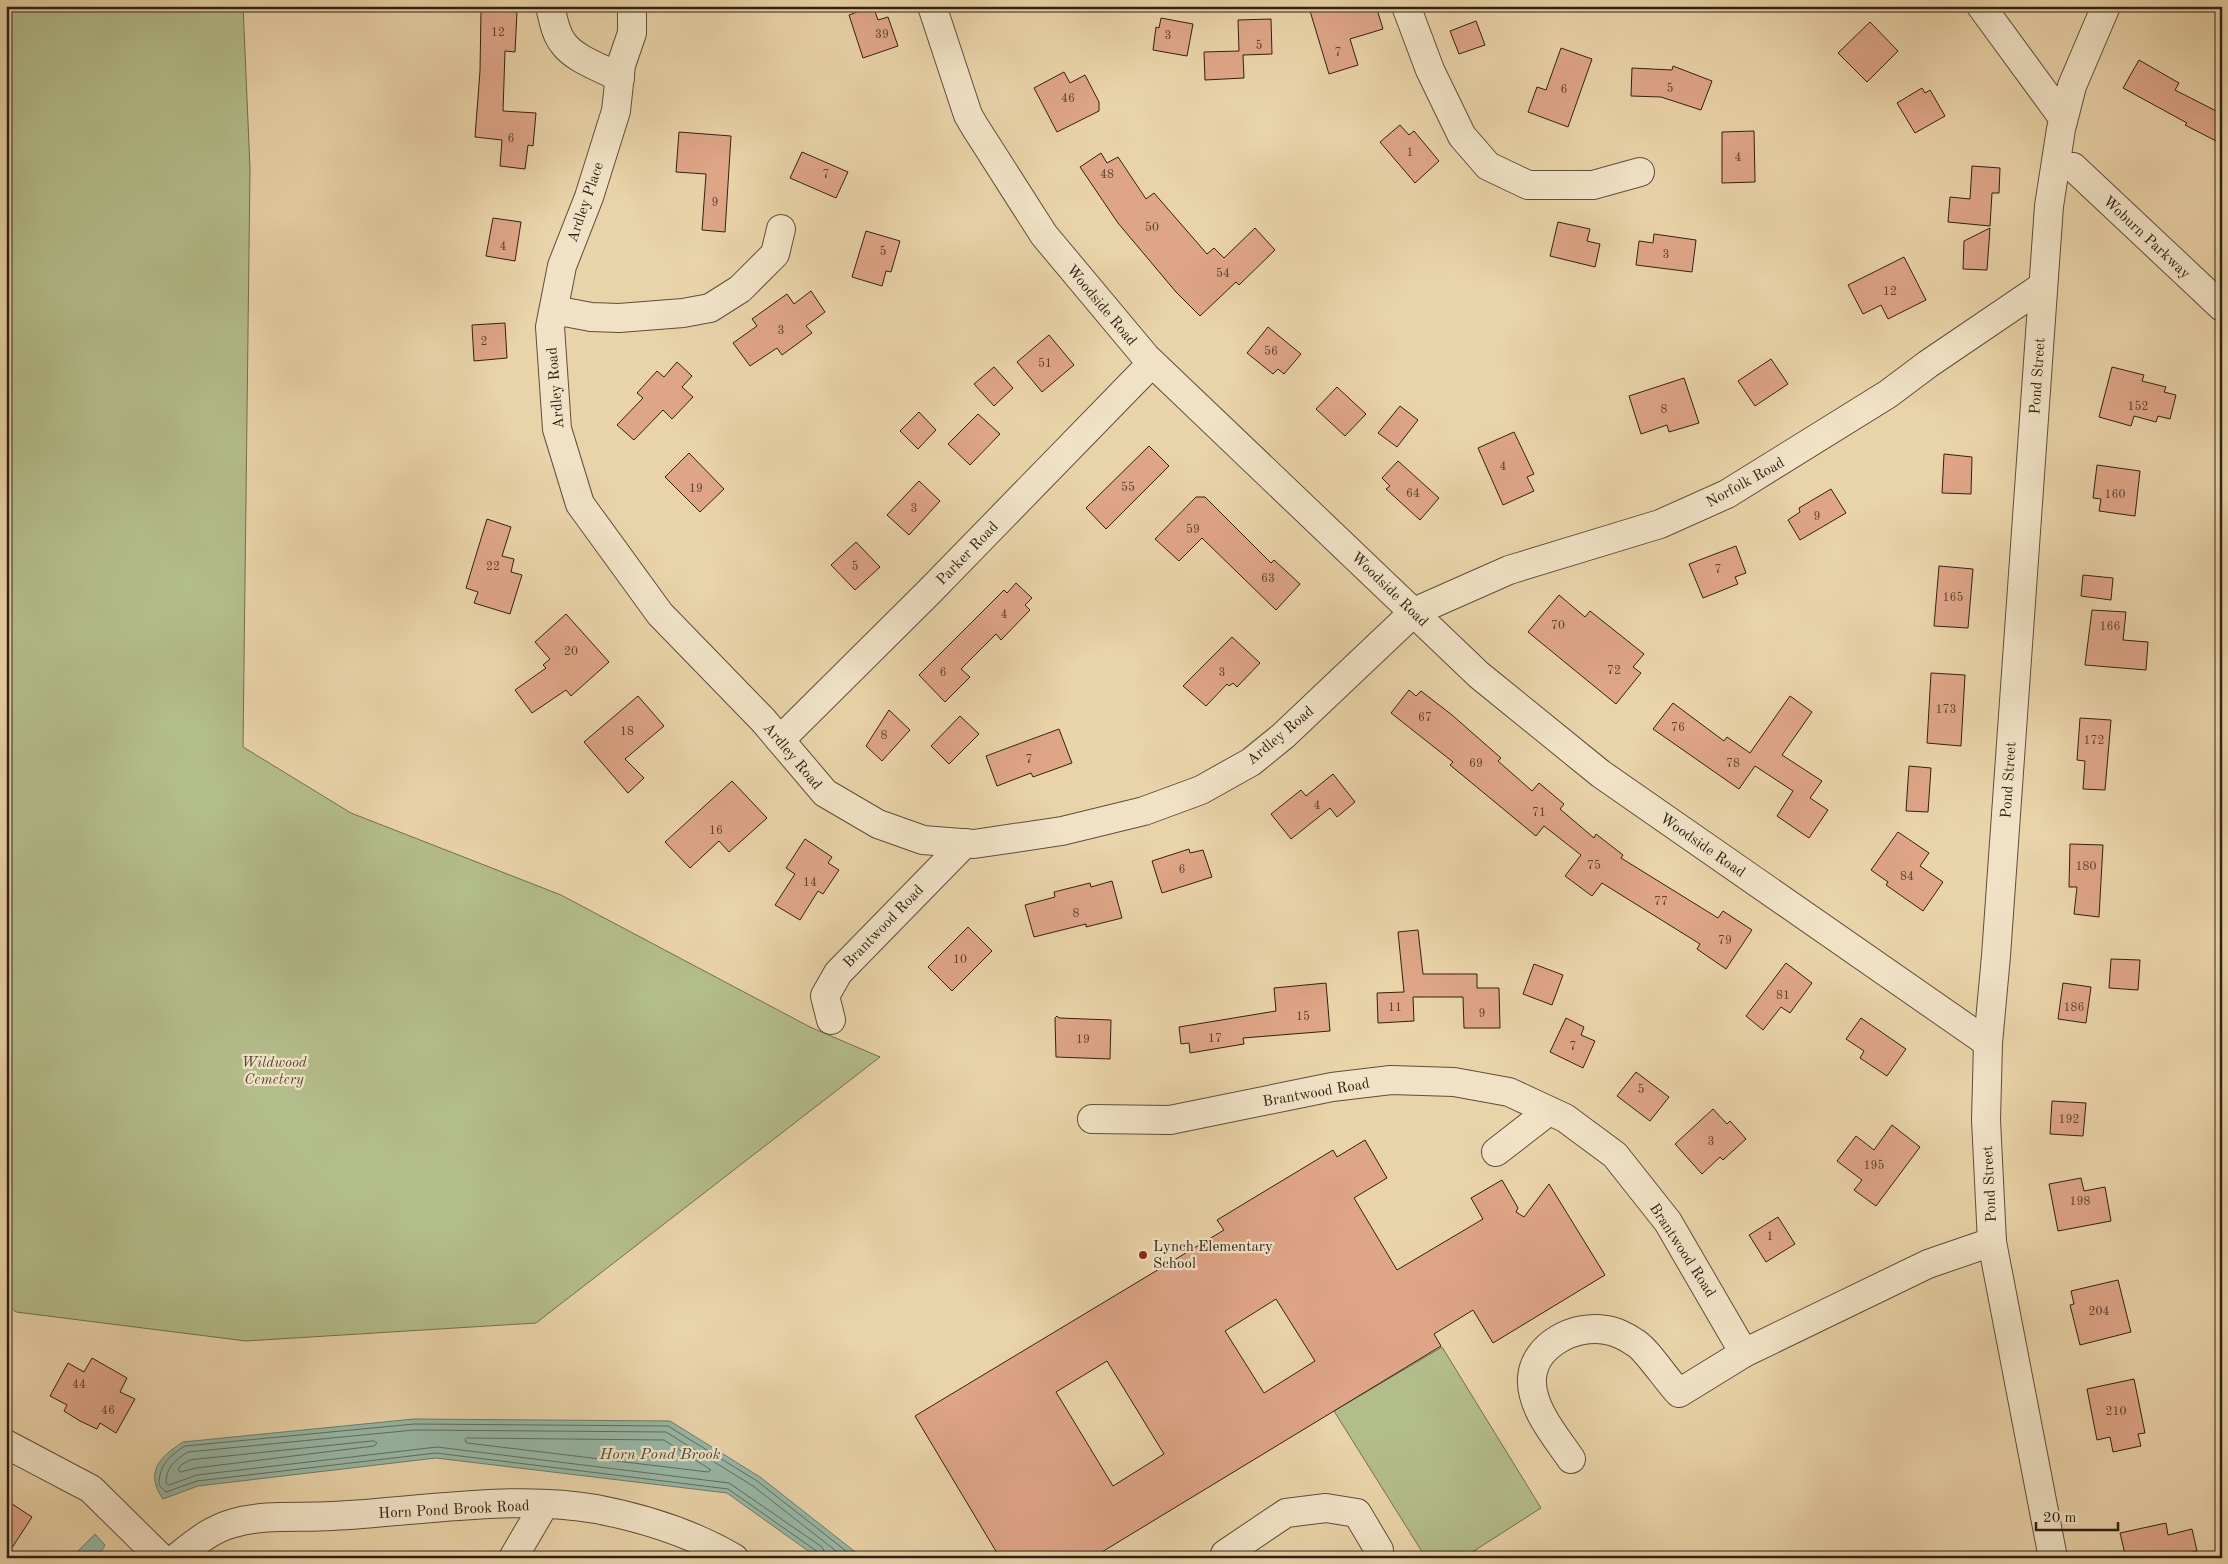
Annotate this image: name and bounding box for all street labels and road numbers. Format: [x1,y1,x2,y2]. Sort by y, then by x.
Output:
street label: Ardley Place [566,160,607,244]
street label: Woburn Parkway [2099,194,2193,282]
street label: Woodside Road [1063,263,1139,349]
street label: Pond Street [2028,337,2049,415]
street label: Ardley Road [545,346,568,429]
street label: Norfolk Road [1704,456,1788,511]
street label: Parker Road [934,519,1002,589]
street label: Woodside Road [1348,550,1430,630]
street label: Ardley Road [1245,704,1317,768]
street label: Ardley Road [760,721,824,793]
street label: Pond Street [1999,741,2020,819]
street label: Woodside Road [1657,811,1748,881]
street label: Brantwood Road [841,883,927,971]
street label: Brantwood Road [1262,1077,1371,1110]
street label: Pond Street [1981,1145,2000,1223]
street label: Brantwood Road [1646,1201,1718,1301]
street label: Horn Pond Brook Road [378,1499,530,1522]

